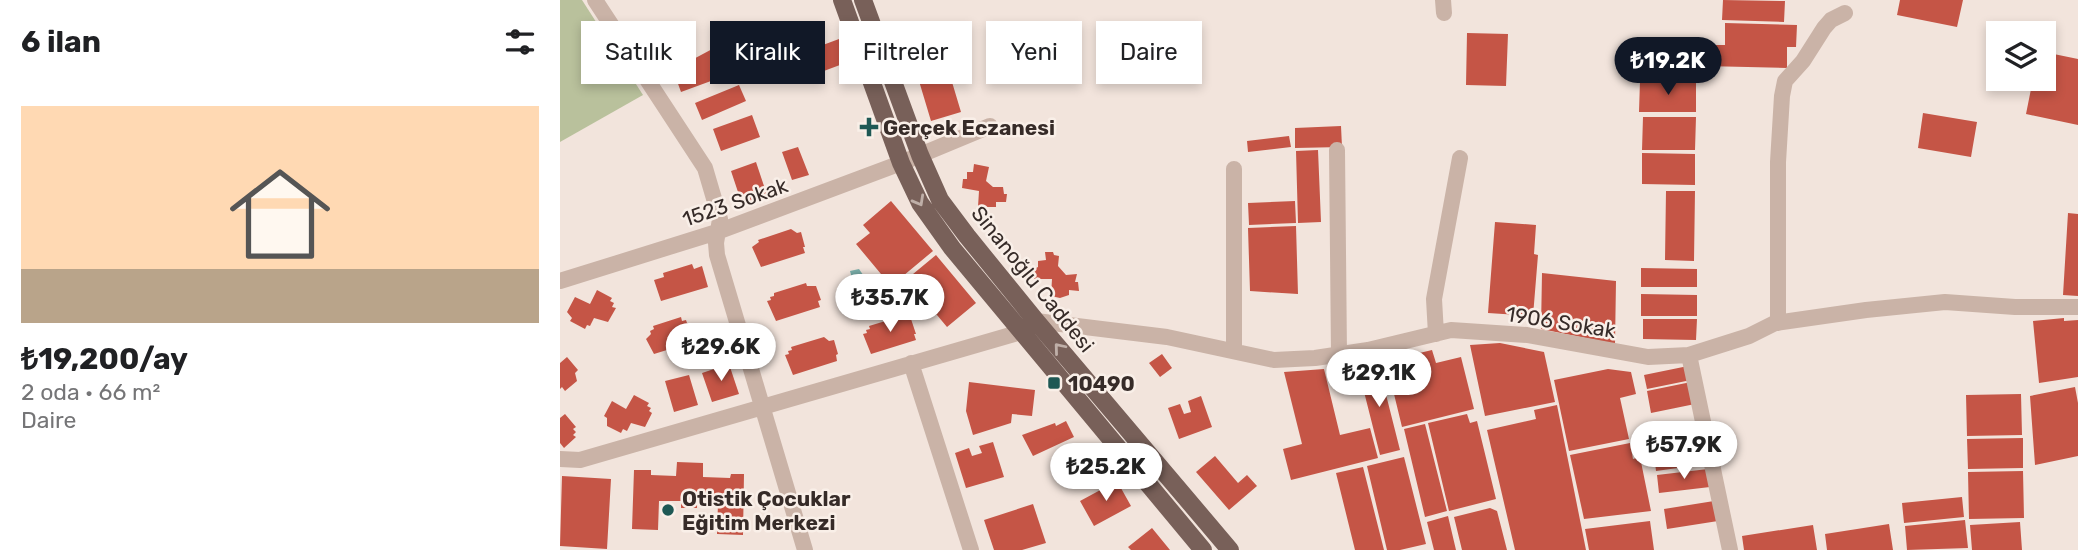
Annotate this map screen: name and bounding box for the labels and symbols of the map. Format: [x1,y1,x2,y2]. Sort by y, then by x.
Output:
pin: ₺19.2K [1611,38,1725,97]
place label: Gerçek Eczanesi [883,115,1055,140]
marker: Gerçek Eczanesi [861,119,877,135]
street label: 1523 Sokak [679,172,791,232]
one-way arrow [911,193,924,206]
street label: Si̇nanoğlu Caddesi [966,201,1100,357]
pin: ₺35.7K [833,274,947,334]
street label: 1906 Sokak [1504,301,1618,343]
pin: ₺29.6K [664,324,778,383]
one-way arrow [1055,344,1067,357]
pin: ₺29.1K [1322,350,1436,409]
place label: 10490 [1068,371,1135,396]
marker: 10490 [1046,375,1062,391]
pin: ₺57.9K [1627,421,1741,481]
pin: ₺25.2K [1049,444,1163,503]
place label: Otistik Çocuklar Eğitim Merkezi [682,486,851,535]
marker: Otistik Çocuklar Eğitim Merkezi [660,502,676,518]

